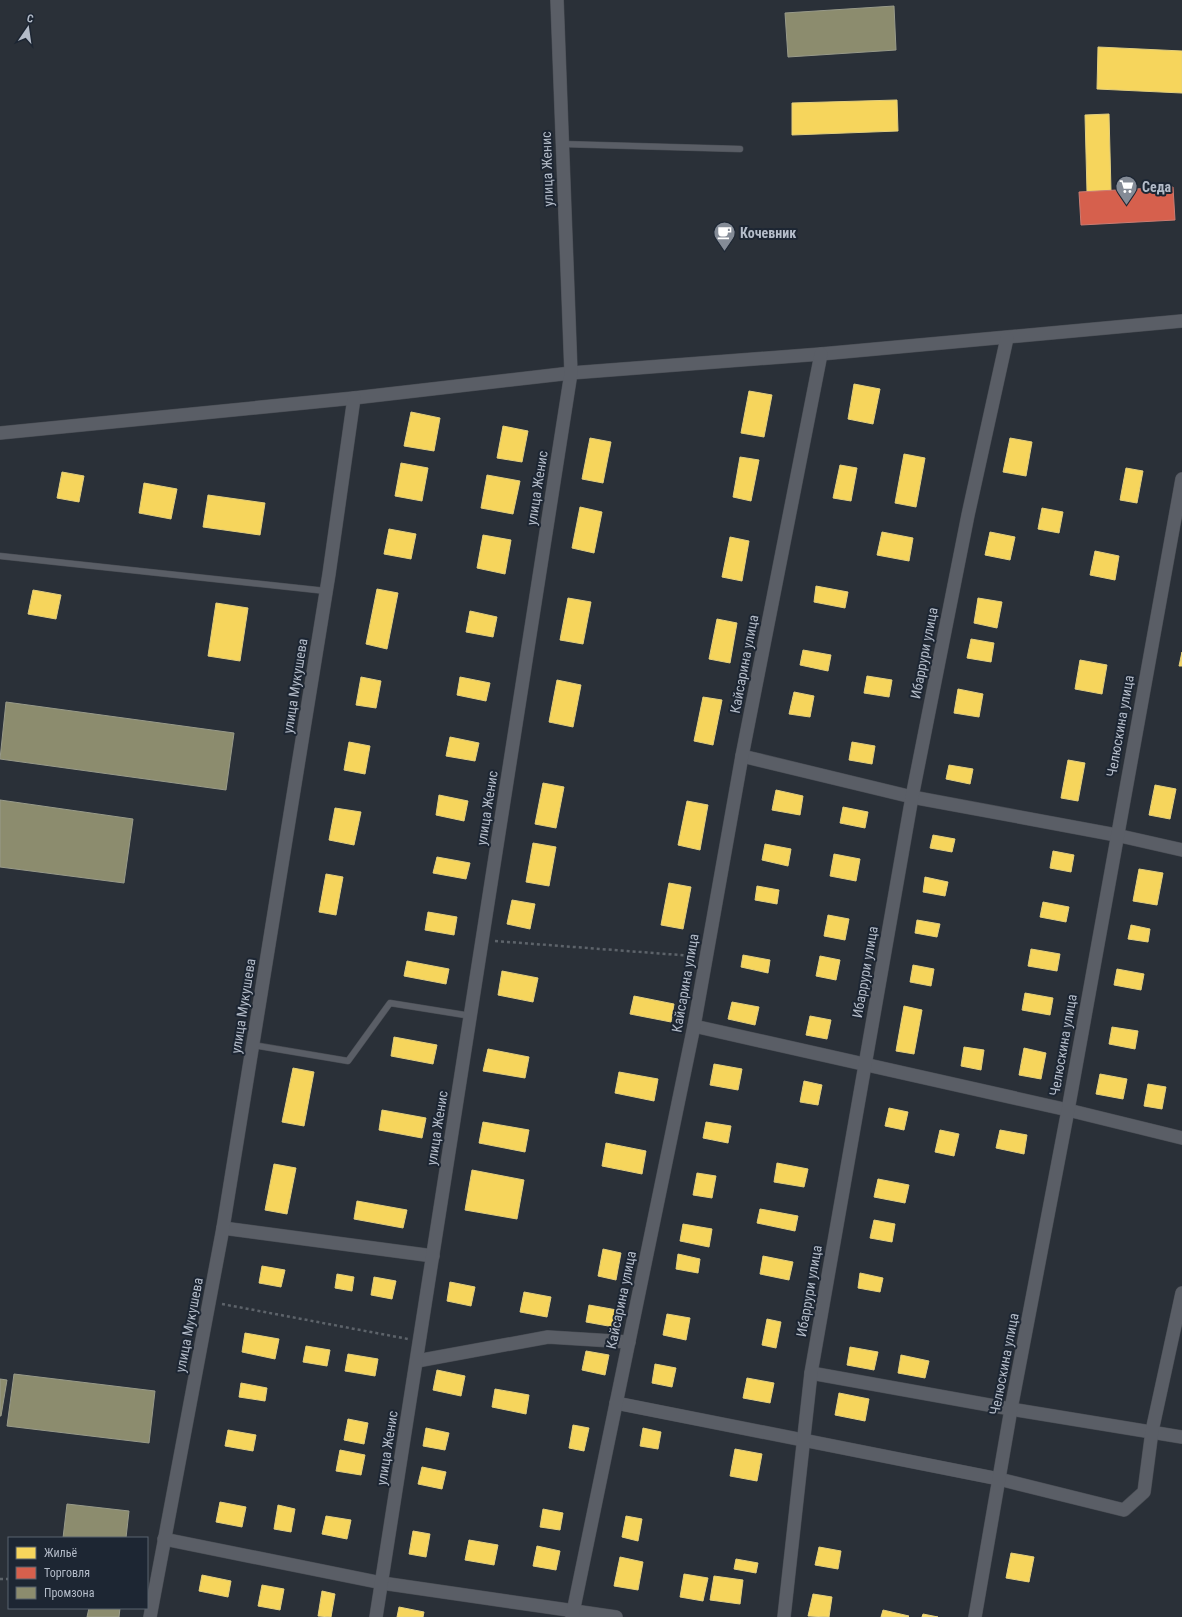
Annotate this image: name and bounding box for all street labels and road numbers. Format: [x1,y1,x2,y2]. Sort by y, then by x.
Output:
street label: улица Женис [538,131,556,207]
street label: улица Женис [523,450,551,526]
street label: Ибаррури улица [907,606,941,700]
street label: Кайсарина улица [727,613,761,715]
street label: улица Мукушева [280,637,310,735]
street label: Челюскина улица [1103,674,1137,778]
street label: улица Женис [473,770,501,846]
street label: Ибаррури улица [849,925,881,1019]
street label: Кайсарина улица [668,932,702,1034]
street label: улица Мукушева [228,957,258,1055]
street label: Челюскина улица [1046,993,1080,1097]
street label: улица Женис [423,1090,451,1166]
street label: Ибаррури улица [793,1244,825,1338]
street label: Кайсарина улица [603,1250,639,1350]
street label: улица Мукушева [172,1276,206,1374]
street label: Челюскина улица [986,1312,1022,1416]
street label: улица Женис [373,1410,401,1486]

